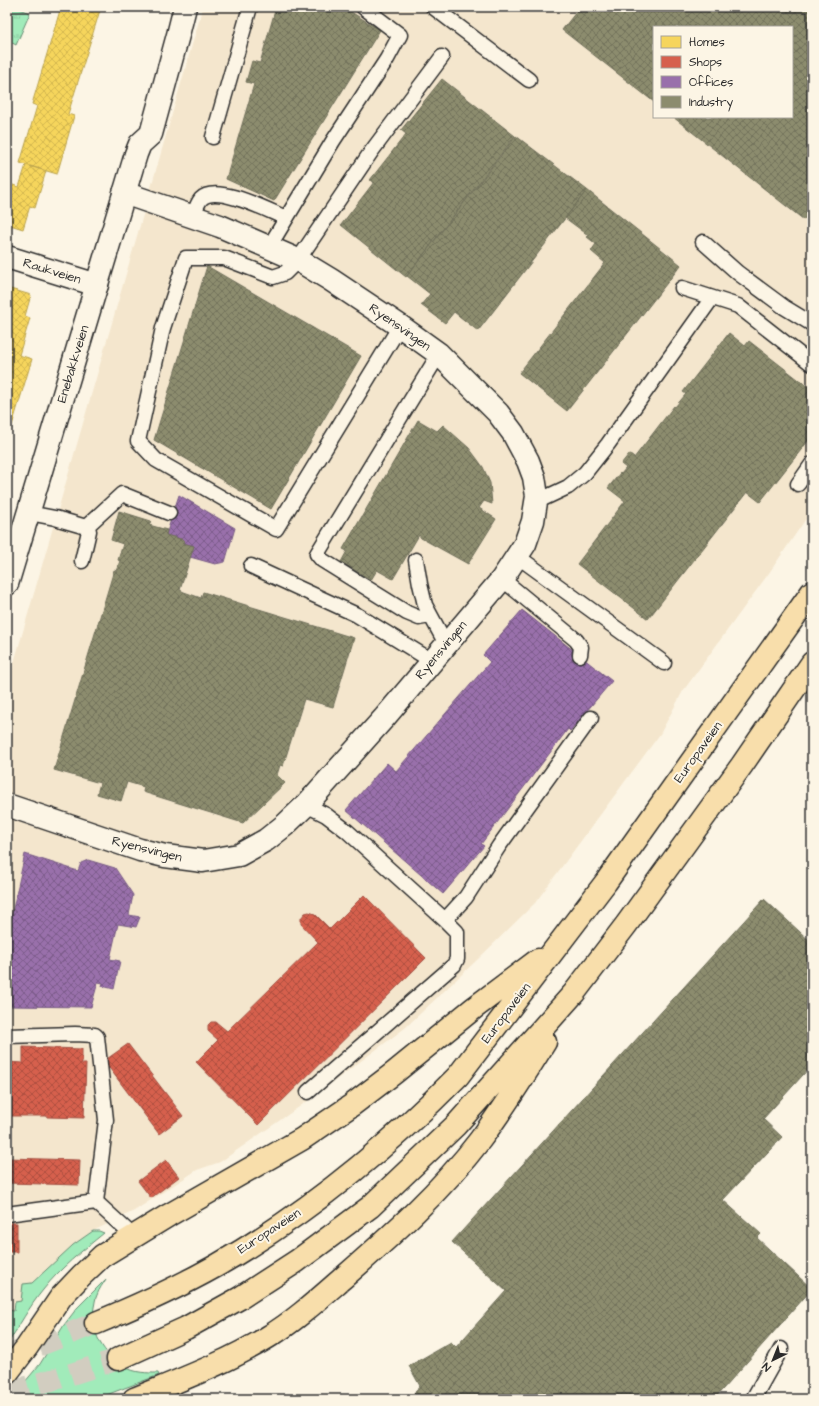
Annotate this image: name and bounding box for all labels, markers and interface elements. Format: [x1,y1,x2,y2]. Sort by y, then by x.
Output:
legend [653,26,793,118]
text: Homes [689,34,725,51]
text: Shops [689,54,722,71]
text: Offices [689,74,733,91]
text: Industry [689,94,734,112]
street label: Raukveien [21,254,84,288]
street label: Ryensvingen [365,299,435,356]
street label: Enebakkveien [53,322,94,405]
street label: Ryensvingen [411,616,472,684]
street label: Europaveien [670,717,727,786]
street label: Ryensvingen [110,832,185,868]
street label: Europaveien [477,978,535,1047]
street label: Europaveien [234,1204,304,1258]
north arrow [753,1340,793,1380]
text: N [759,1359,774,1375]

